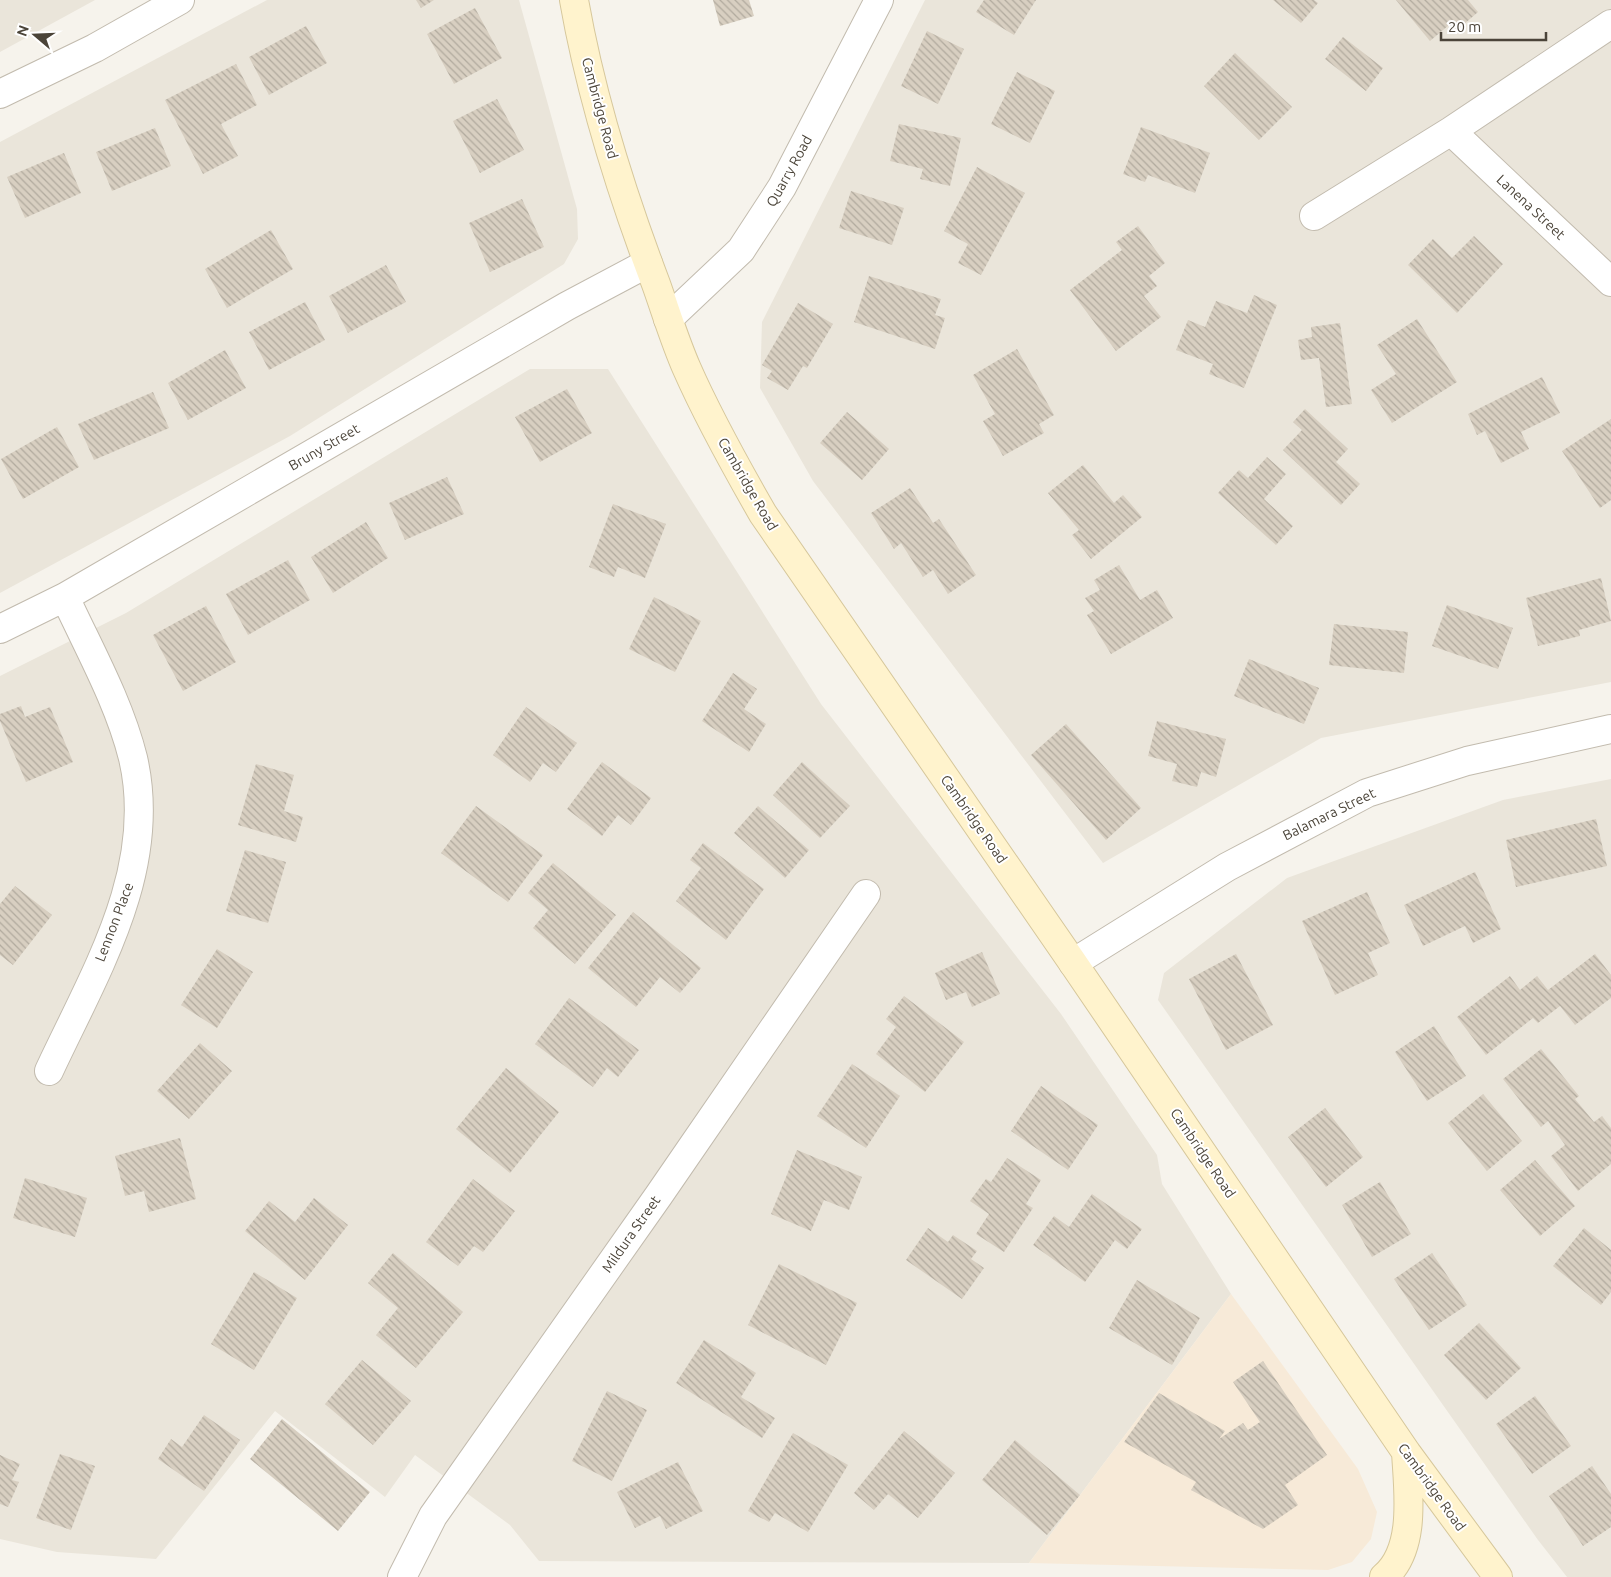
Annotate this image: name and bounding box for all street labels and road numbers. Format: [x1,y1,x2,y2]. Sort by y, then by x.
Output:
street label: Cambridge Road [579,56,621,160]
street label: Quarry Road [763,132,815,210]
street label: Lanena Street [1494,171,1569,243]
street label: Bruny Street [286,420,363,474]
street label: Cambridge Road [715,435,781,533]
street label: Cambridge Road [938,772,1010,866]
street label: Balamara Street [1280,784,1378,843]
street label: Lennon Place [92,880,136,964]
street label: Cambridge Road [1167,1105,1239,1201]
street label: Mildura Street [599,1192,664,1276]
street label: Cambridge Road [1395,1440,1469,1534]

